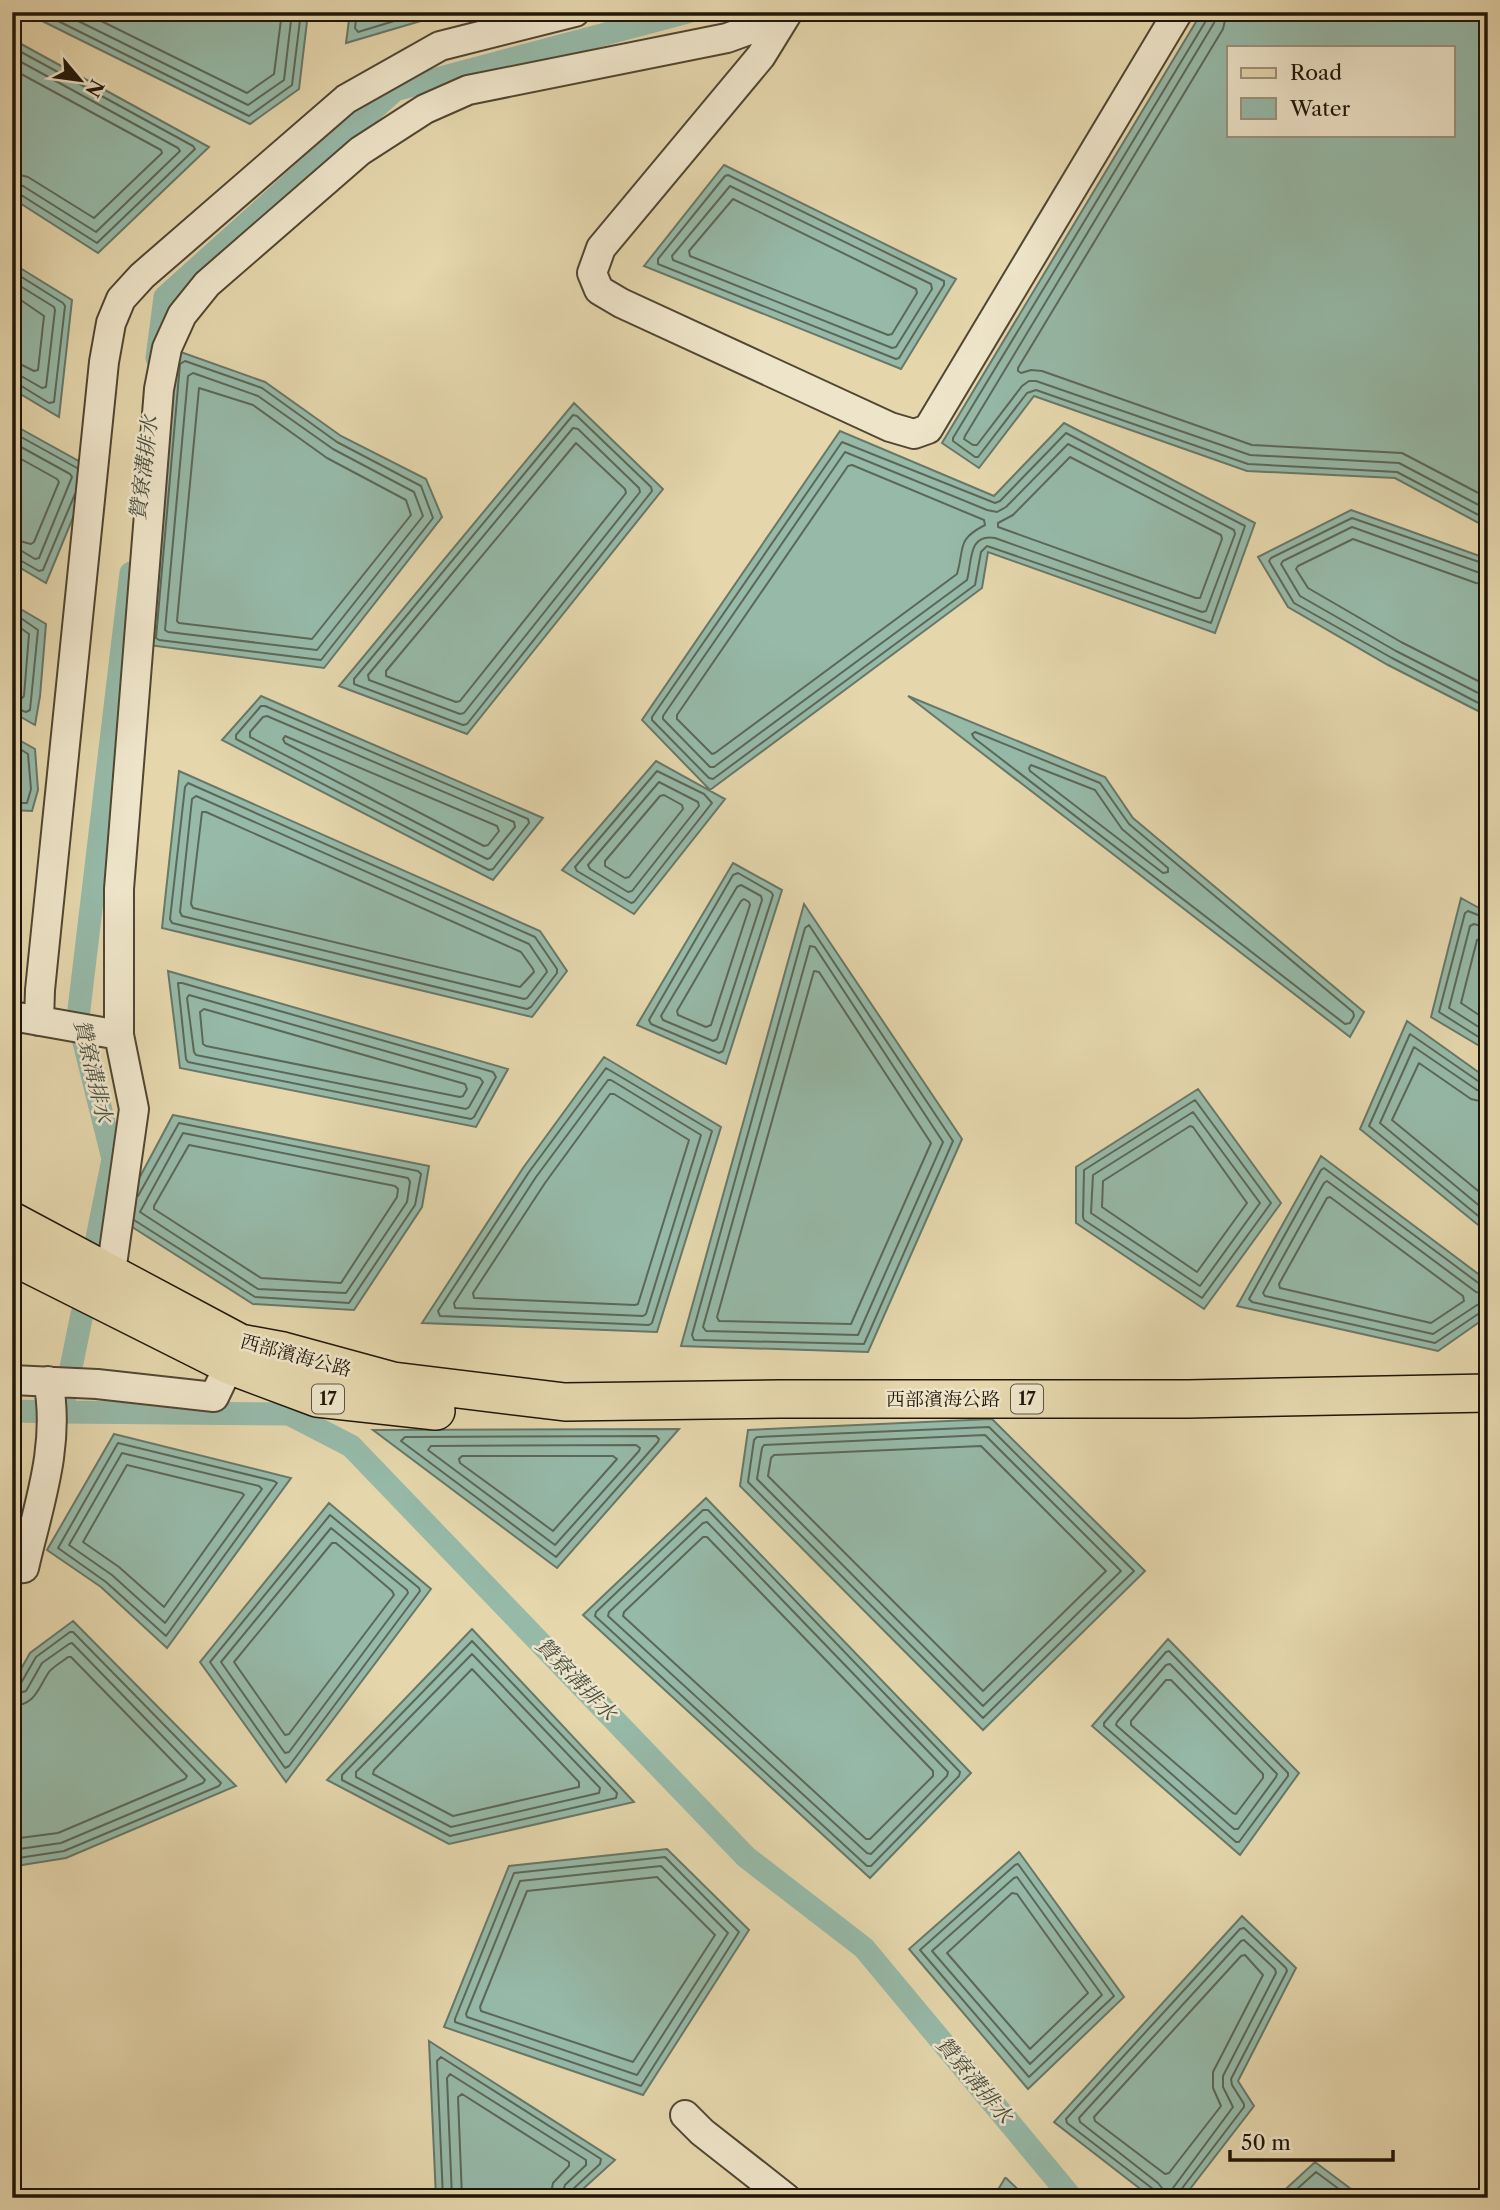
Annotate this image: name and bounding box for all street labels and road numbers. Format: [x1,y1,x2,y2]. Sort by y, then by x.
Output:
street label: 西部濱海公路 [238,1330,354,1381]
road number: 17 [312,1384,344,1414]
road number: 17 [1011,1384,1043,1414]
street label: 西部濱海公路 [886,1388,1000,1411]

